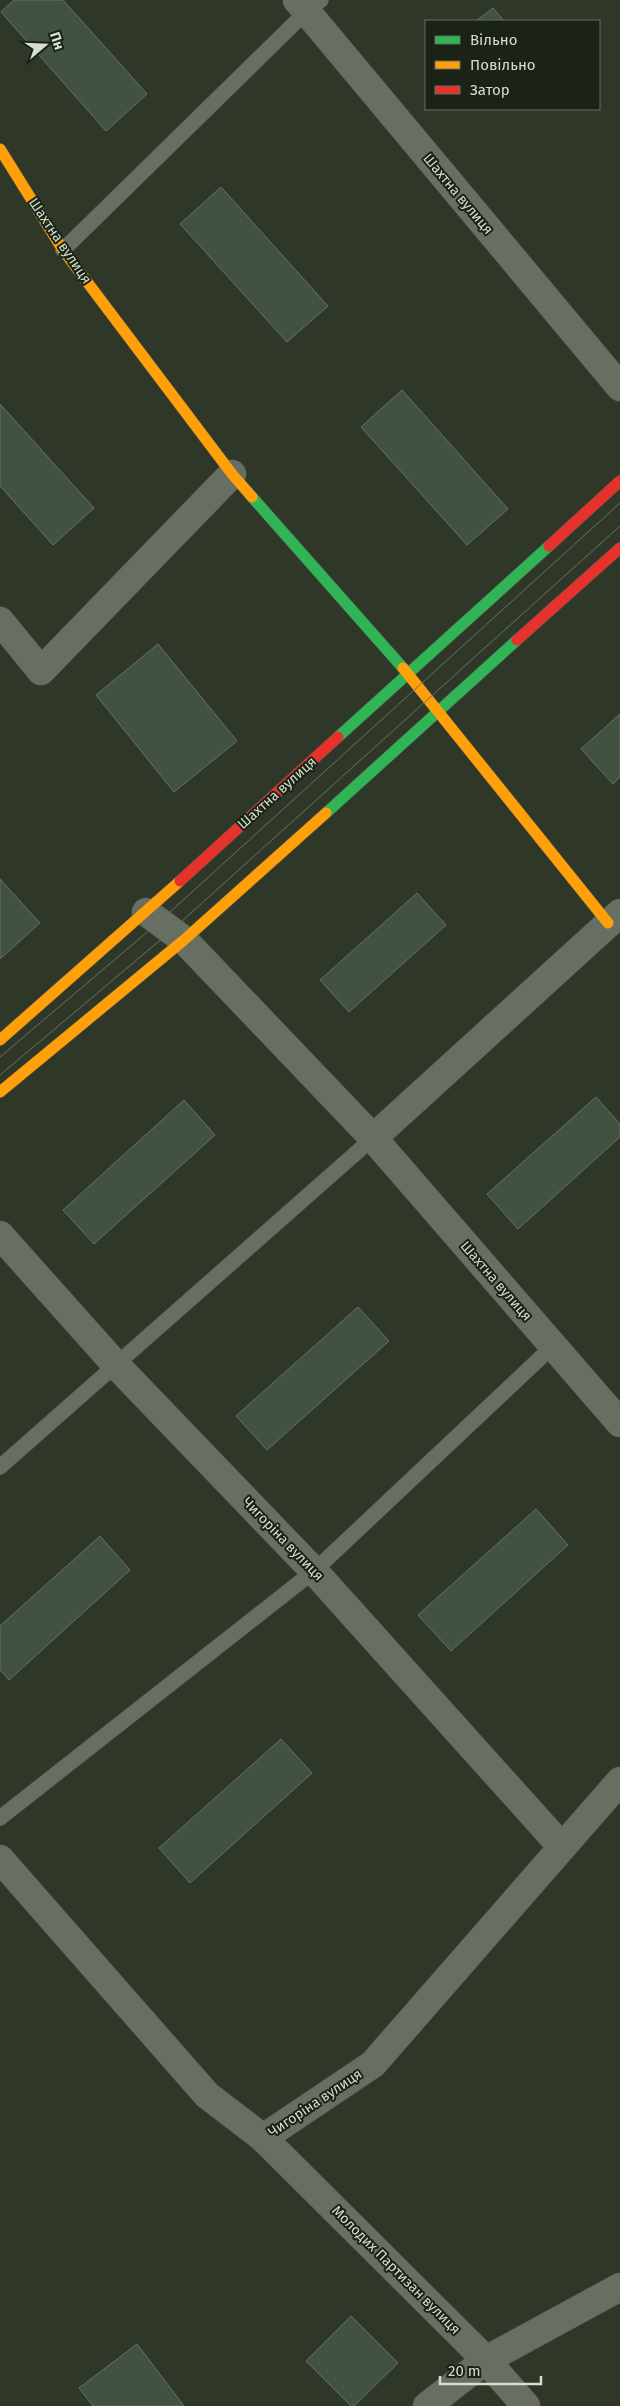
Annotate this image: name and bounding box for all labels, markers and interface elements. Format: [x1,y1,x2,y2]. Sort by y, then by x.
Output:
north arrow [20,20,70,70]
legend [425,20,600,110]
text: Пн [46,30,68,52]
text: Вільно [470,31,517,49]
text: Повільно [470,56,536,74]
text: Затор [470,81,510,99]
street label: Шахтна вулиця [419,150,497,238]
street label: Шахтна вулиця [25,195,95,287]
street label: Шахтна вулиця [234,753,320,833]
street label: Шахтна вулиця [457,1238,535,1324]
street label: Чигоріна вулиця [239,1494,327,1584]
street label: Чигоріна вулиця [265,2065,365,2141]
street label: Молодих Партизан вулиця [328,2202,464,2338]
scale bar [440,2354,541,2386]
text: 20 m [448,2362,481,2380]

